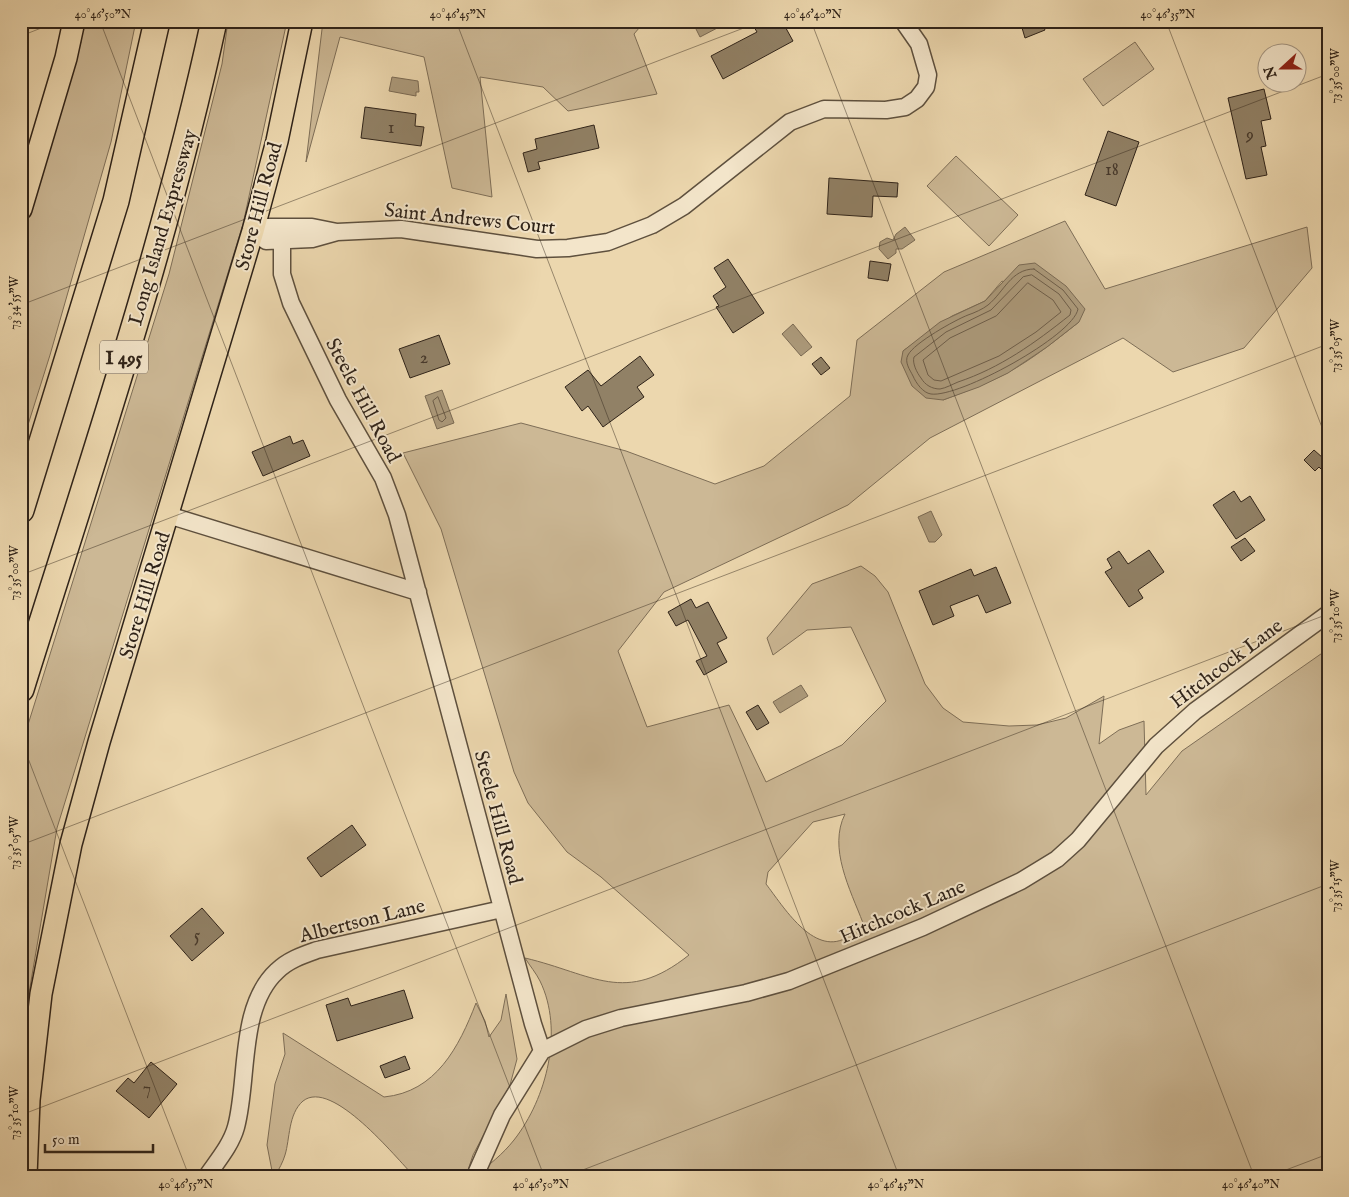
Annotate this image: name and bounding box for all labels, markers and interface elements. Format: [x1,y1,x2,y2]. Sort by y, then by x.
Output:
text: 40°46'50"N [75,7,132,22]
text: 40°46'45"N [430,7,487,22]
text: 40°46'40"N [784,7,843,22]
text: 40°46'35"N [1140,7,1196,22]
north arrow [1256,42,1306,92]
text: 73°35'00"W [1328,48,1343,104]
text: N [1260,63,1282,82]
house number: 1 [388,117,394,140]
house number: 9 [1245,124,1254,147]
street label: Long Island Expressway [123,126,203,328]
street label: Store Hill Road [230,139,289,273]
house number: 18 [1105,159,1119,182]
street label: Saint Andrews Court [383,198,557,241]
text: 73°34'55"W [7,276,22,330]
text: 73°35'05"W [1328,319,1343,373]
street label: Steele Hill Road [319,334,406,468]
road number: I 495 [100,341,148,374]
house number: 2 [420,347,428,370]
street label: Store Hill Road [114,528,177,662]
text: 73°35'00"W [7,545,22,601]
text: 73°35'10"W [1328,589,1343,643]
street label: Hitchcock Lane [1166,614,1288,715]
street label: Steele Hill Road [468,748,527,887]
text: 73°35'05"W [7,816,22,870]
text: 73°35'15"W [1328,859,1343,912]
street label: Hitchcock Lane [836,875,969,950]
street label: Albertson Lane [296,894,428,949]
house number: 5 [194,925,201,948]
house number: 7 [143,1078,151,1101]
text: 73°35'10"W [7,1086,22,1140]
scale bar [45,1122,152,1154]
text: 50 m [52,1130,80,1149]
text: 40°46'55"N [159,1177,214,1192]
text: 40°46'50"N [513,1177,570,1192]
text: 40°46'45"N [868,1177,925,1192]
text: 40°46'40"N [1222,1177,1281,1192]

